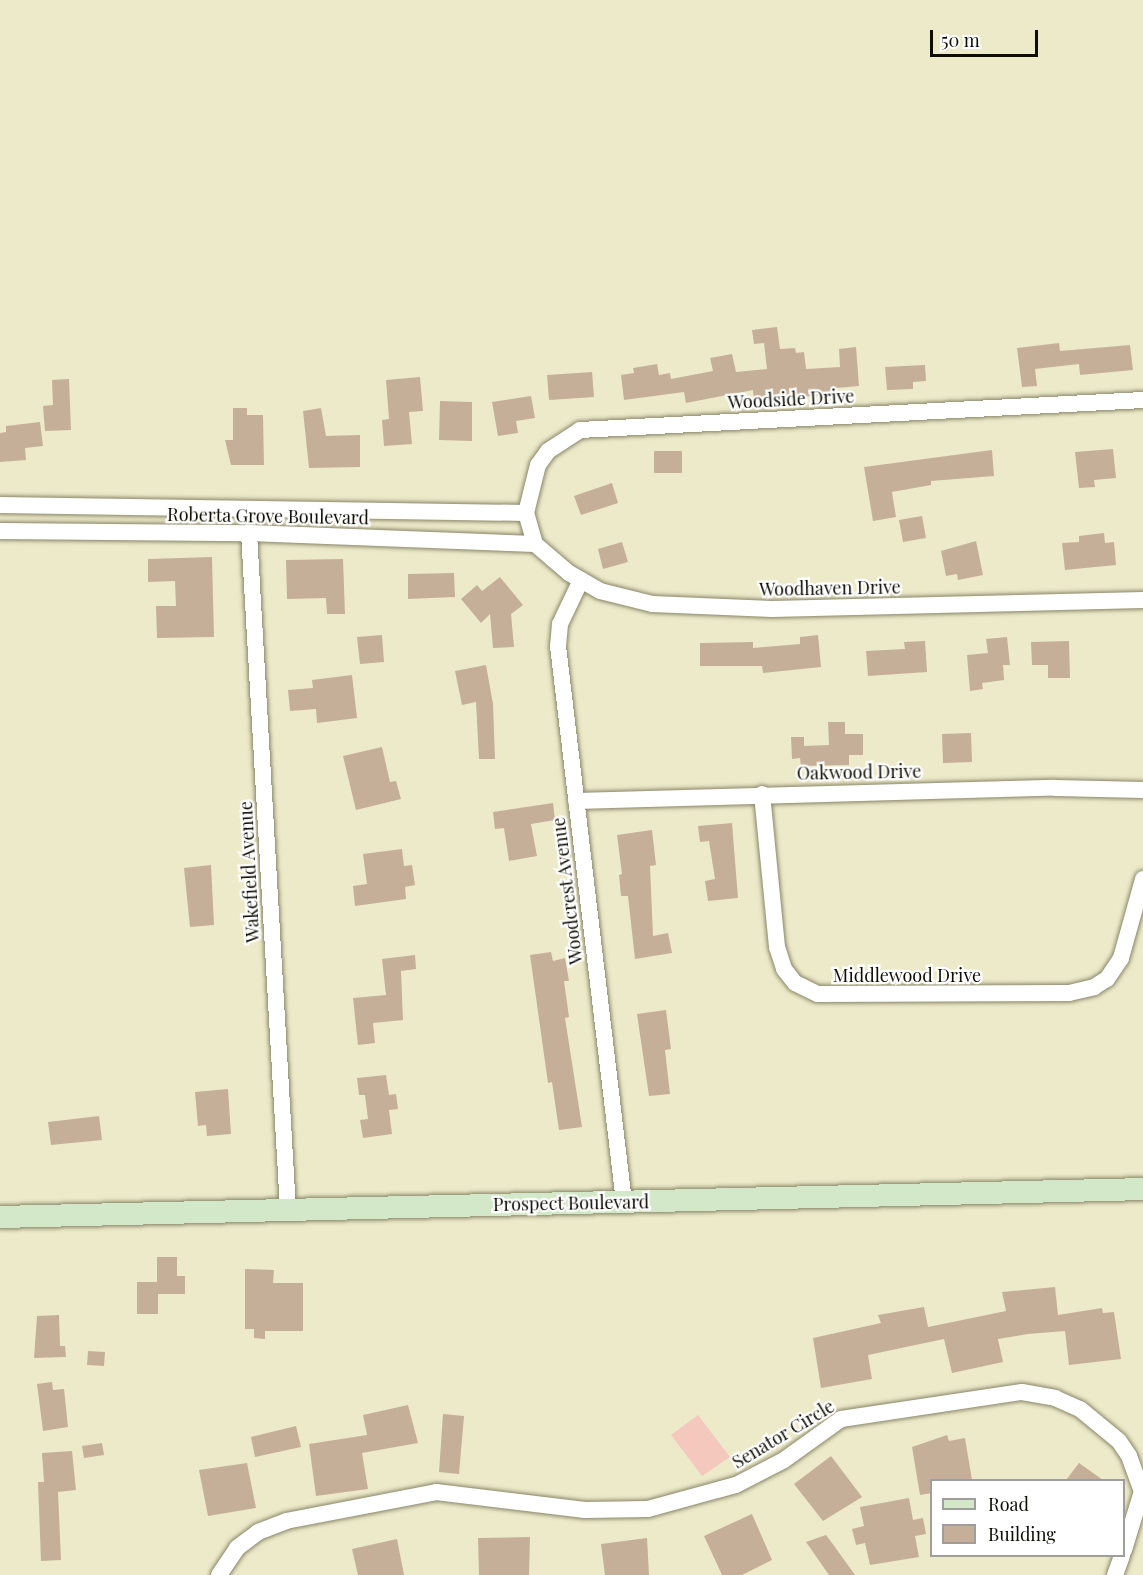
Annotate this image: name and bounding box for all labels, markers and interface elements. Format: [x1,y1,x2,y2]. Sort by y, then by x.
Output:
scale bar [933,18,1041,56]
text: 50 m [941,28,980,52]
street label: Woodside Drive [727,385,855,413]
street label: Roberta Grove Boulevard [167,503,369,529]
street label: Woodhaven Drive [759,576,901,600]
street label: Oakwood Drive [797,760,921,784]
street label: Wakefield Avenue [234,800,264,944]
street label: Woodcrest Avenue [547,816,587,966]
street label: Middlewood Drive [833,964,981,986]
street label: Prospect Boulevard [493,1191,649,1215]
street label: Senator Circle [728,1395,838,1473]
legend [930,1479,1125,1557]
text: Road [988,1492,1029,1516]
text: Building [988,1522,1056,1546]

